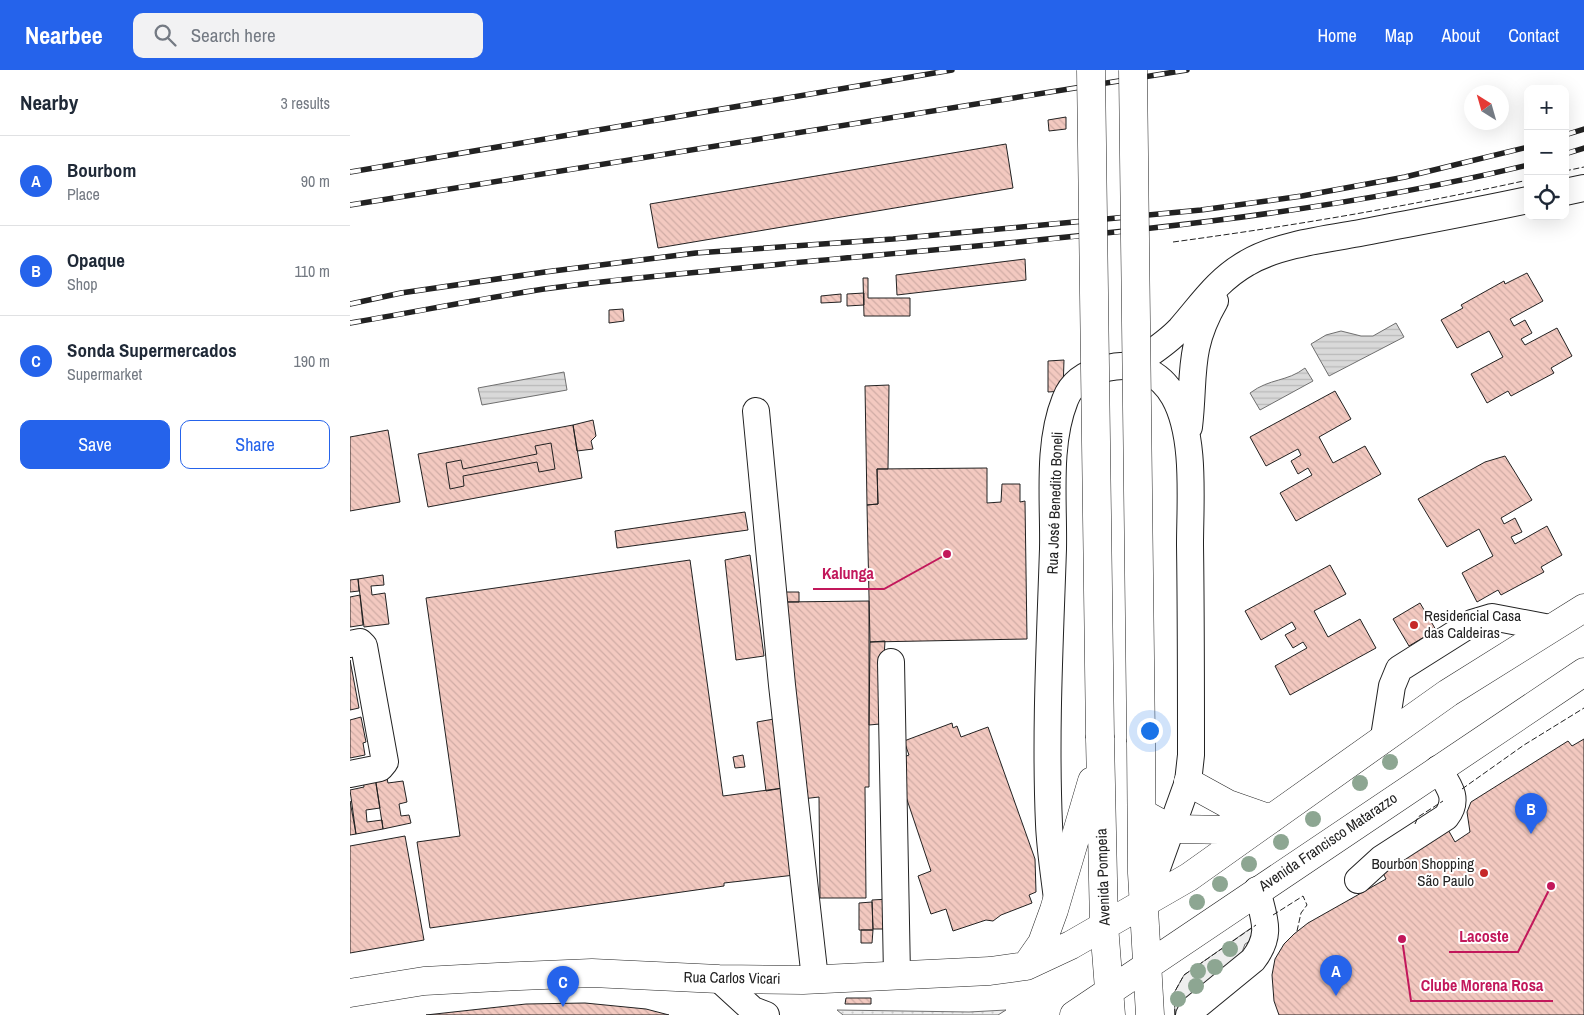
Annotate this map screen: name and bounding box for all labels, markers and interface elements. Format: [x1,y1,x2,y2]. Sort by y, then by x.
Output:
search box [133,13,483,58]
text: Nearbee [25,19,103,51]
icon: search [151,21,179,49]
text: Search here [191,22,276,48]
text: Home [1317,23,1357,48]
text: Map [1385,23,1414,48]
text: About [1442,23,1480,48]
text: Contact [1508,23,1559,48]
north arrow [1464,85,1509,130]
map controls [1524,85,1569,220]
button: + [1524,85,1569,130]
text: Nearby [20,88,78,117]
text: 3 results [280,92,330,114]
button: − [1524,130,1569,175]
text: Bourbom [67,157,136,183]
text: A [31,170,41,192]
text: 90 m [301,170,330,192]
button: locate [1524,175,1569,220]
text: Place [67,183,100,205]
text: Opaque [67,247,125,273]
text: B [31,260,41,282]
text: 110 m [294,260,330,282]
text: Shop [67,273,98,295]
text: Sonda Supermercados [67,337,237,363]
text: C [31,350,41,372]
text: 190 m [294,350,330,372]
text: Supermarket [67,363,142,385]
button: Save [20,420,170,469]
button: Share [180,420,330,469]
street label: Rua José Benedito Boneli [1042,431,1067,575]
callout: Kalunga [813,558,884,589]
text: Kalunga [822,562,875,584]
place label: Residencial Casa das Caldeiras [1424,605,1521,643]
marker: Residencial Casa das Caldeiras [1408,619,1420,631]
your location [1137,718,1163,744]
street label: Avenida Francisco Matarazzo [1253,787,1401,896]
pin: B [1515,793,1547,834]
street label: Avenida Pompeia [1090,828,1115,927]
place label: Bourbon Shopping São Paulo [1371,853,1474,891]
marker: Bourbon Shopping São Paulo [1478,867,1490,879]
callout: Lacoste [1449,921,1518,952]
text: Lacoste [1459,925,1509,947]
pin: A [1320,955,1352,996]
pin: C [547,966,579,1007]
street label: Rua Carlos Vicari [683,966,781,989]
callout: Clube Morena Rosa [1411,970,1553,1001]
text: Clube Morena Rosa [1421,974,1544,996]

